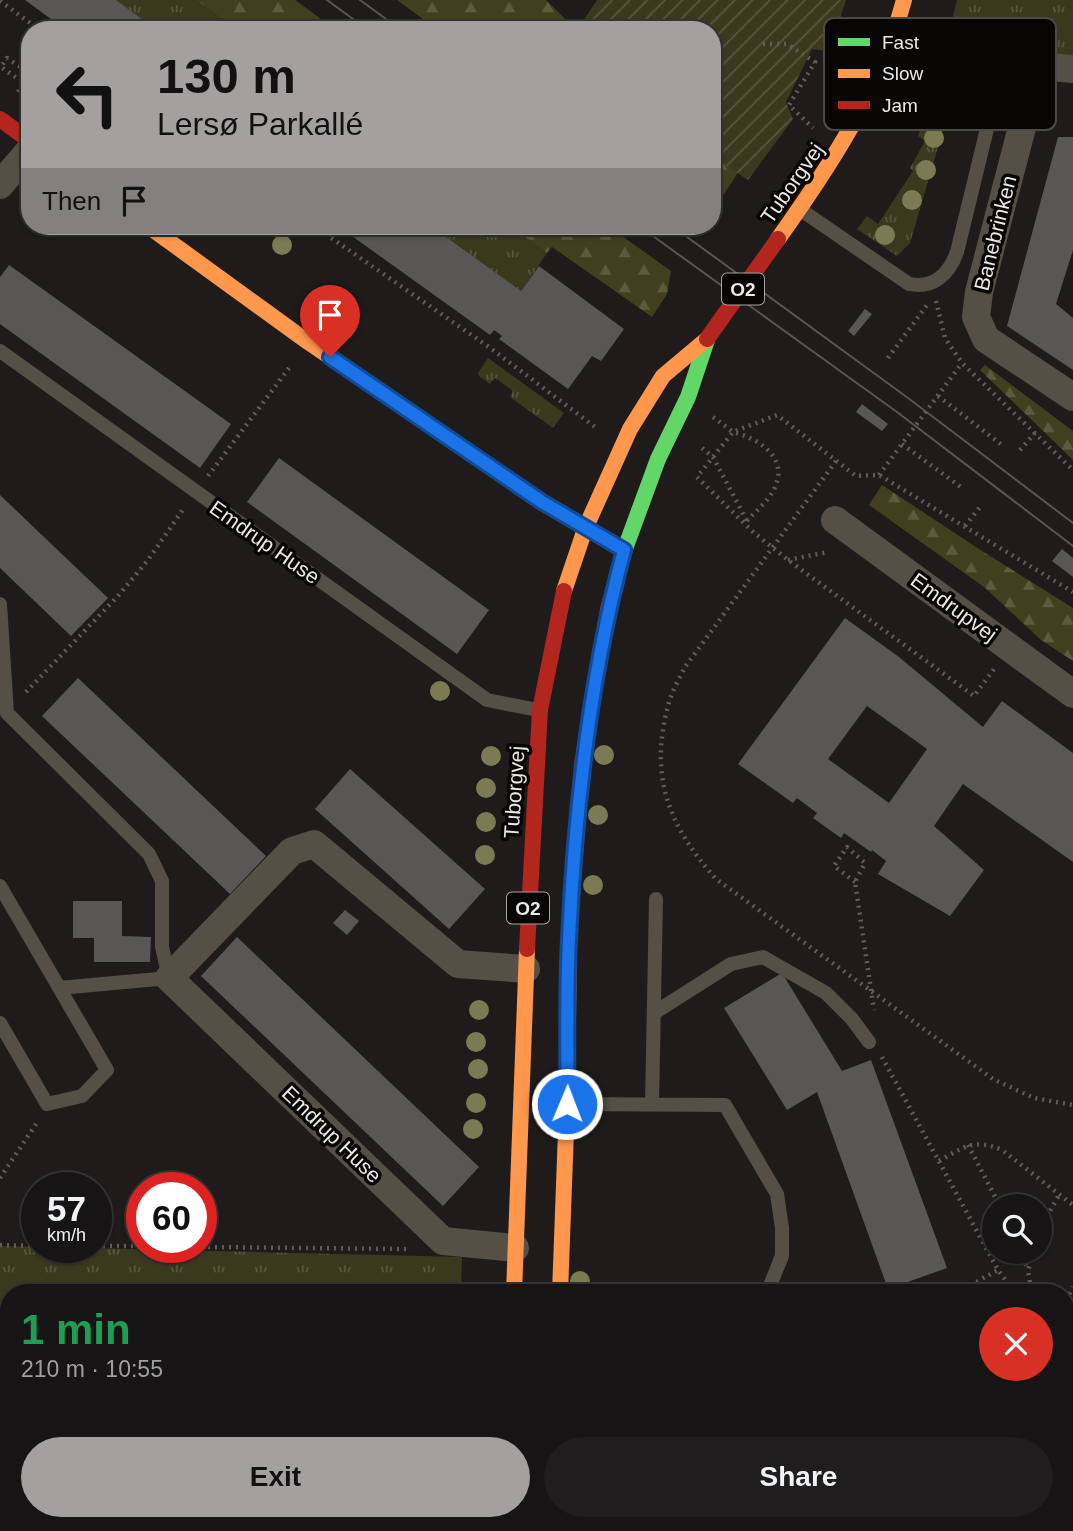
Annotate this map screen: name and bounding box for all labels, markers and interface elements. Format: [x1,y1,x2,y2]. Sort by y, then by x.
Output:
legend [824,18,1056,130]
text: Fast [882,32,920,53]
icon: left [42,49,133,140]
text: 130 m [157,49,296,103]
text: Slow [882,63,923,84]
text: Jam [882,95,918,116]
text: Lersø Parkallé [157,106,363,142]
street label: Tuborgvej [756,138,828,228]
street label: Banebrinken [970,173,1020,293]
icon: arrive [115,182,153,220]
text: Then [42,186,101,216]
road number: O2 [722,274,764,304]
pin [300,285,360,357]
icon: arrive [311,296,349,334]
street label: Emdrup Huse [206,496,324,588]
street label: Emdrupvej [907,568,1001,646]
street label: Tuborgvej [499,745,529,839]
road number: O2 [507,893,549,924]
position arrow [530,1067,604,1141]
street label: Emdrup Huse [278,1081,386,1187]
speed limit sign: 60 [126,1172,217,1263]
text: 57 [47,1189,86,1228]
map controls [982,1194,1052,1264]
button: search [982,1194,1052,1264]
text: km/h [47,1225,86,1245]
text: 1 min [21,1306,131,1353]
button: close [979,1307,1053,1381]
text: 210 m · 10:55 [21,1356,163,1382]
button: Exit [21,1437,530,1517]
button: Share [544,1437,1053,1517]

